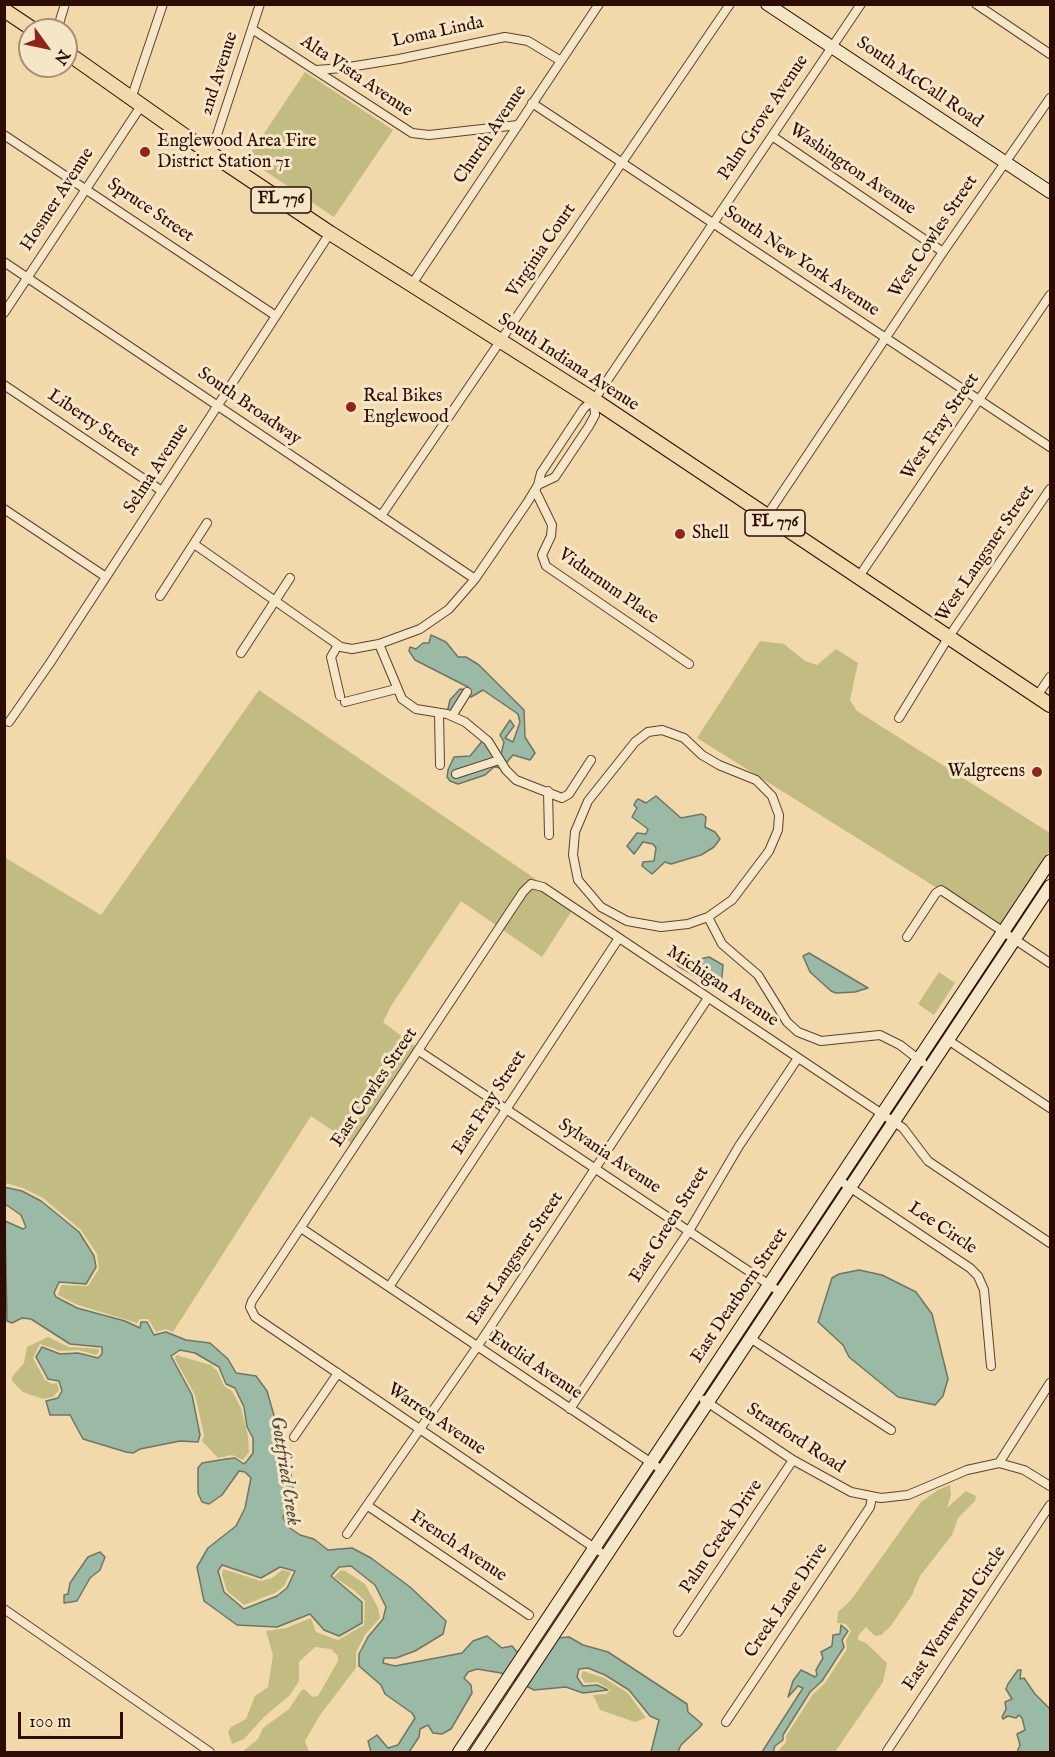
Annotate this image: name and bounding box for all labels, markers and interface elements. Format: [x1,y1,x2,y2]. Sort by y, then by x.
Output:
street label: Loma Linda [390,13,486,53]
north arrow [18,18,78,78]
street label: 2nd Avenue [196,29,244,119]
street label: Alta Vista Avenue [296,31,416,123]
street label: South McCall Road [852,33,986,133]
text: N [49,45,74,68]
street label: Palm Grove Avenue [714,51,814,185]
street label: Church Avenue [450,81,532,189]
street label: Washington Avenue [785,120,919,220]
place label: Englewood Area Fire District Station 71 [157,131,316,174]
street label: Hosmer Avenue [17,144,99,256]
marker: Englewood Area Fire District Station 71 [138,145,152,159]
street label: West Cowles Street [885,172,983,302]
street label: Spruce Street [103,174,197,248]
road number: FL 776 [251,187,311,213]
street label: Virginia Court [503,200,581,302]
street label: South New York Avenue [719,202,883,322]
street label: South Indiana Avenue [493,309,643,417]
street label: South Broadway [193,363,305,451]
street label: West Fray Street [897,370,985,484]
street label: Liberty Street [43,385,143,463]
place label: Real Bikes Englewood [363,386,449,428]
marker: Real Bikes Englewood [344,400,358,414]
street label: Selma Avenue [120,420,194,518]
street label: West Langsner Street [932,482,1040,626]
road number: FL 776 [745,510,805,536]
place label: Shell [692,523,729,545]
marker: Shell [673,527,687,541]
street label: Vidurnum Place [554,544,662,630]
place label: Walgreens [947,761,1025,783]
marker: Walgreens [1030,765,1044,779]
street label: Michigan Avenue [662,942,782,1032]
street label: East Cowles Street [327,1024,423,1152]
street label: East Fray Street [448,1047,532,1159]
street label: Sylvania Avenue [554,1115,664,1199]
street label: East Green Street [626,1163,714,1287]
street label: East Langsner Street [463,1188,569,1330]
street label: Lee Circle [903,1198,981,1260]
street label: East Dearborn Street [687,1225,793,1367]
street label: Euclid Avenue [484,1327,586,1405]
street label: Warren Avenue [383,1379,489,1461]
street label: Stratford Road [742,1399,848,1479]
water label: Gottfried Creek [264,1415,304,1527]
street label: Palm Creek Drive [676,1476,768,1598]
street label: French Avenue [406,1507,510,1587]
street label: Creek Lane Drive [741,1540,833,1662]
street label: East Wentworth Circle [899,1543,1011,1695]
scale bar [21,1700,126,1738]
text: 100 m [29,1711,71,1734]

